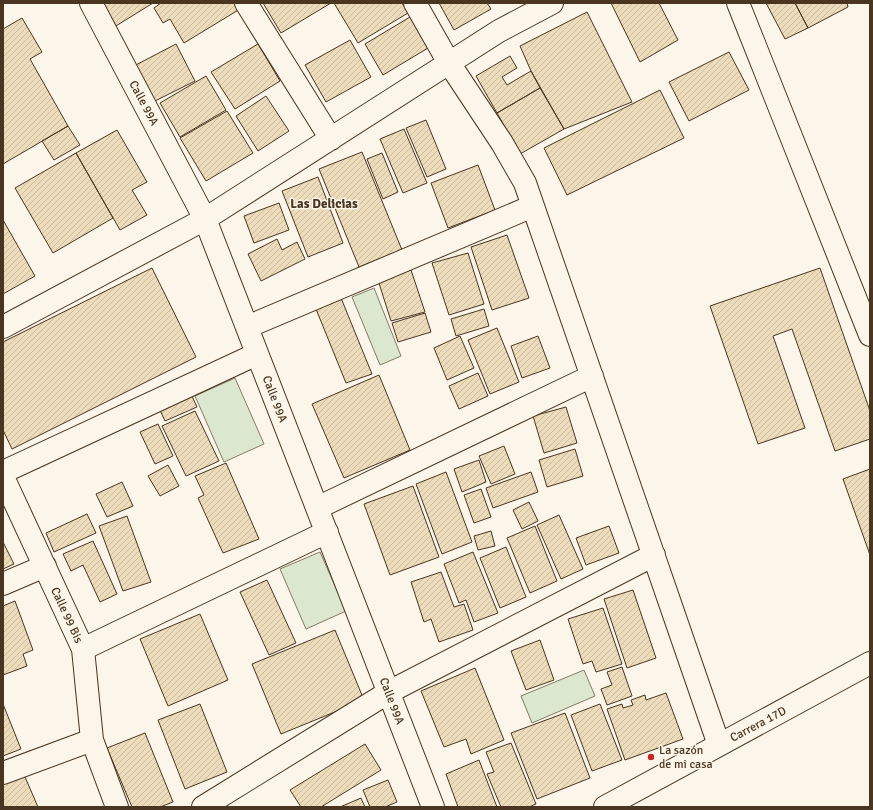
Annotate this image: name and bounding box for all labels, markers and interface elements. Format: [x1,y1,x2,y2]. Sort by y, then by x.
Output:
street label: Calle 99A [125,78,162,129]
district label: Las Delicias [290,196,358,212]
street label: Calle 99A [259,374,291,425]
street label: Calle 99 Bis [47,585,86,646]
street label: Calle 99A [376,676,408,727]
street label: Carrera 17D [727,703,789,746]
place label: La sazón de mi casa [659,743,713,772]
marker: La sazón de mi casa [646,752,656,762]

